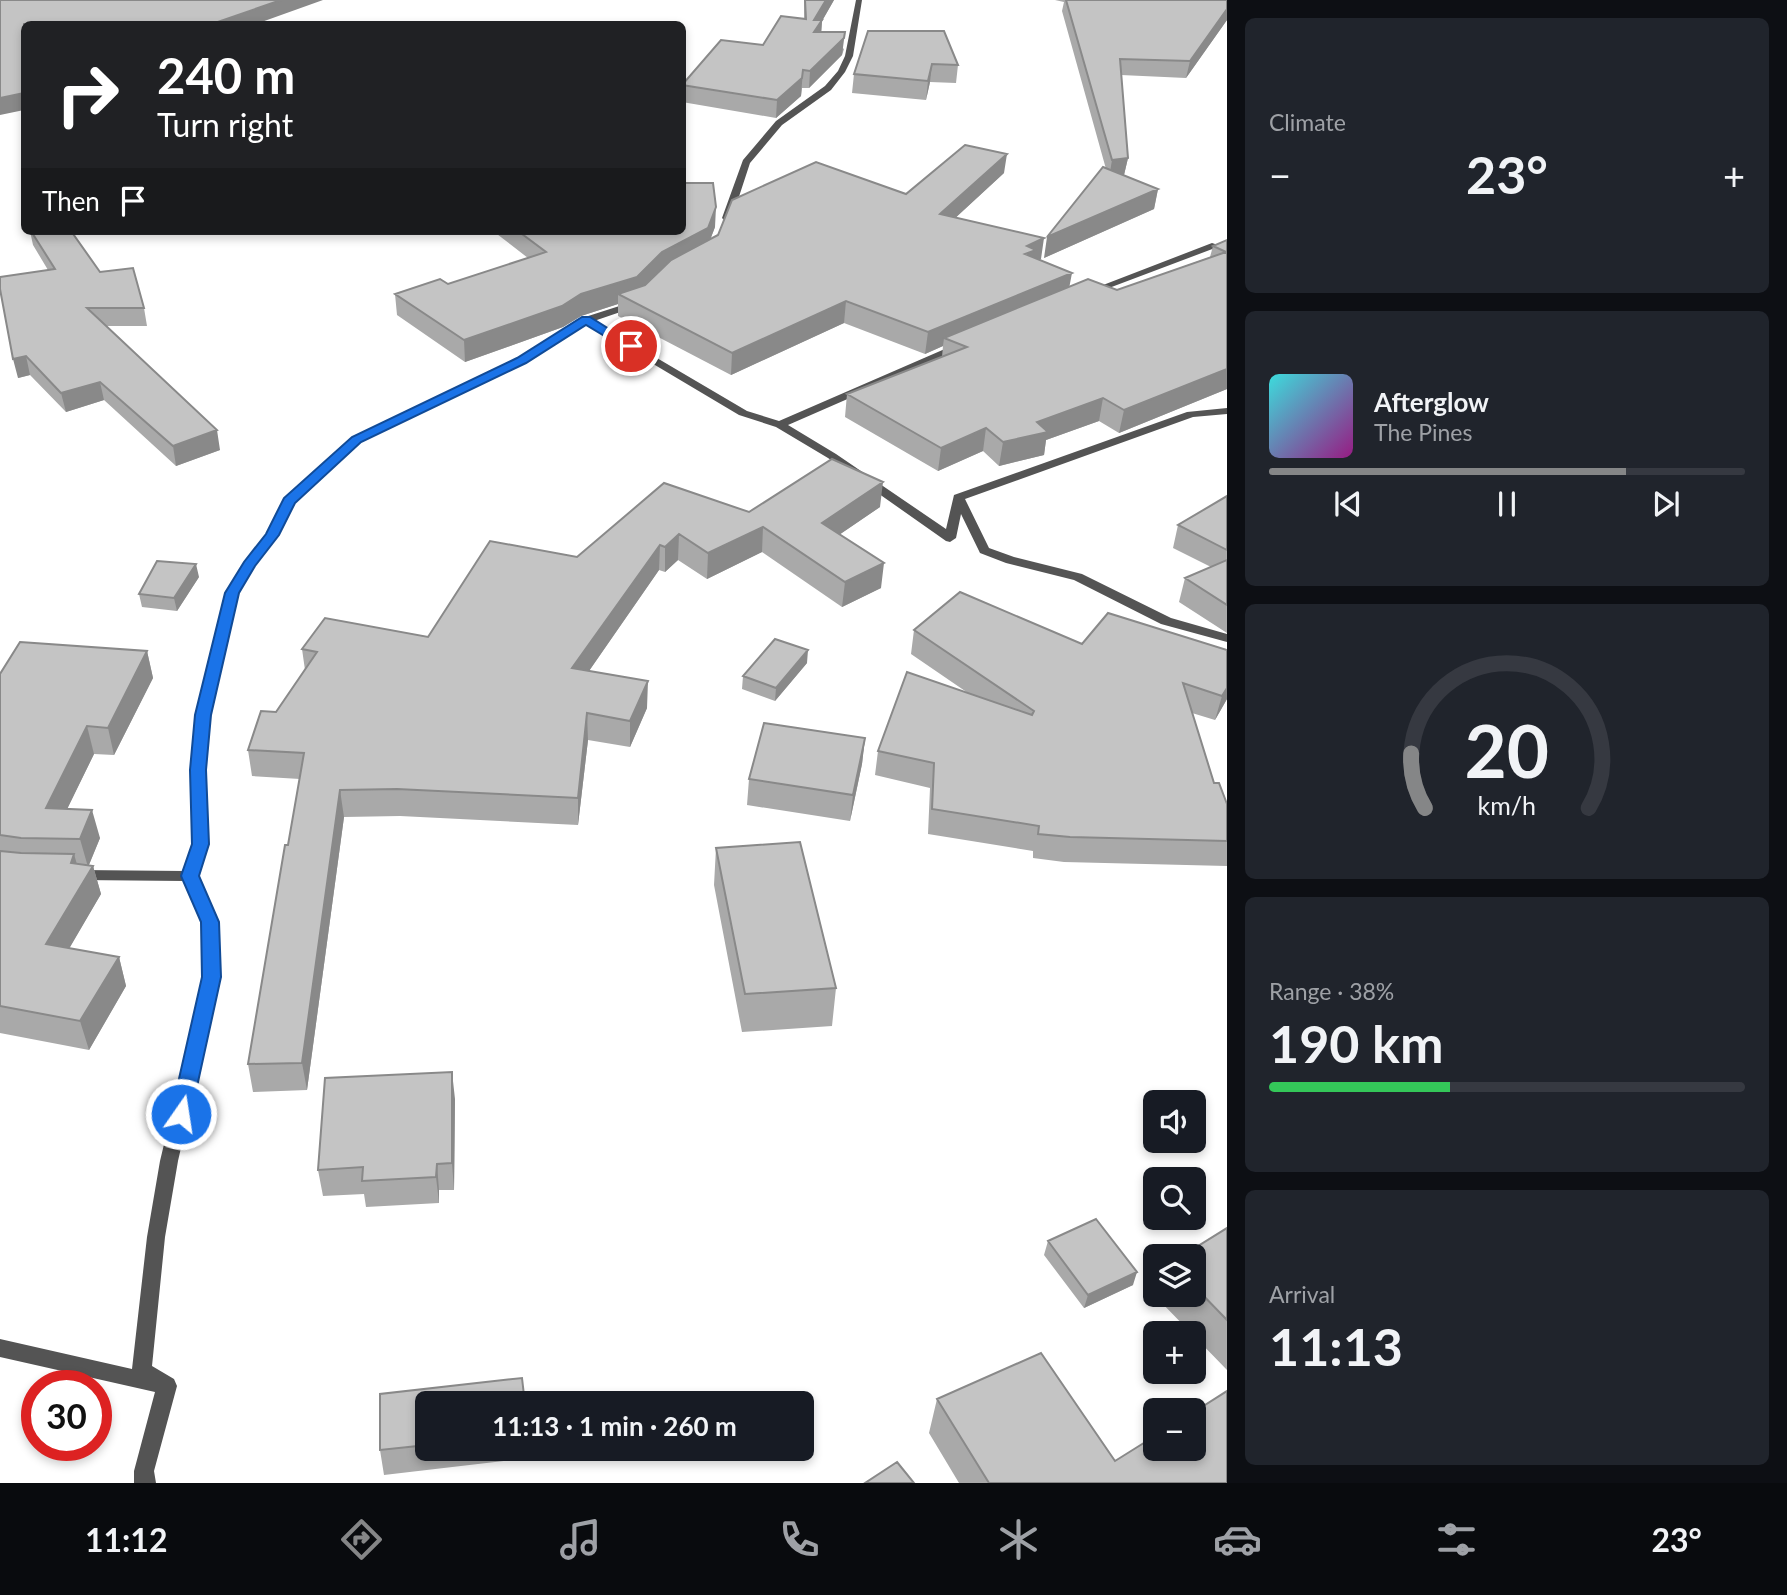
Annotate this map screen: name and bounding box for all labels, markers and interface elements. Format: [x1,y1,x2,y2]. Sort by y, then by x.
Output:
text: 240 m [157,46,295,104]
icon: right [42,49,133,140]
text: Turn right [157,105,293,144]
text: Climate [1269,108,1346,136]
text: 23° [1466,143,1548,205]
text: − [1269,152,1291,198]
text: + [1723,152,1745,198]
icon: arrive [114,182,152,220]
text: Then [42,185,100,217]
pin [601,316,661,376]
icon: arrive [612,327,650,365]
text: Afterglow [1374,386,1489,418]
text: The Pines [1374,418,1472,446]
icon: previous [1329,485,1367,523]
icon: pause [1488,485,1526,523]
icon: next [1647,485,1685,523]
text: 20 [1465,706,1549,794]
text: km/h [1478,789,1536,819]
text: Range · 38% [1269,977,1394,1005]
text: 190 km [1269,1012,1443,1074]
position arrow [144,1077,218,1151]
map controls [1143,1090,1206,1461]
button: sound [1143,1090,1206,1153]
button: search [1143,1167,1206,1230]
button: layers [1143,1244,1206,1307]
text: Arrival [1269,1280,1335,1308]
text: 11:13 [1269,1315,1403,1377]
button: + [1143,1321,1206,1384]
speed limit sign: 30 [21,1370,112,1461]
button: − [1143,1398,1206,1461]
text: 11:13 · 1 min · 260 m [492,1410,737,1442]
icon: directions [337,1515,386,1564]
icon: music [556,1515,605,1564]
icon: phone [775,1515,824,1564]
icon: climate [994,1515,1043,1564]
icon: car [1213,1515,1262,1564]
icon: filters [1432,1515,1481,1564]
text: 11:12 [85,1520,167,1559]
text: 23° [1651,1520,1702,1559]

